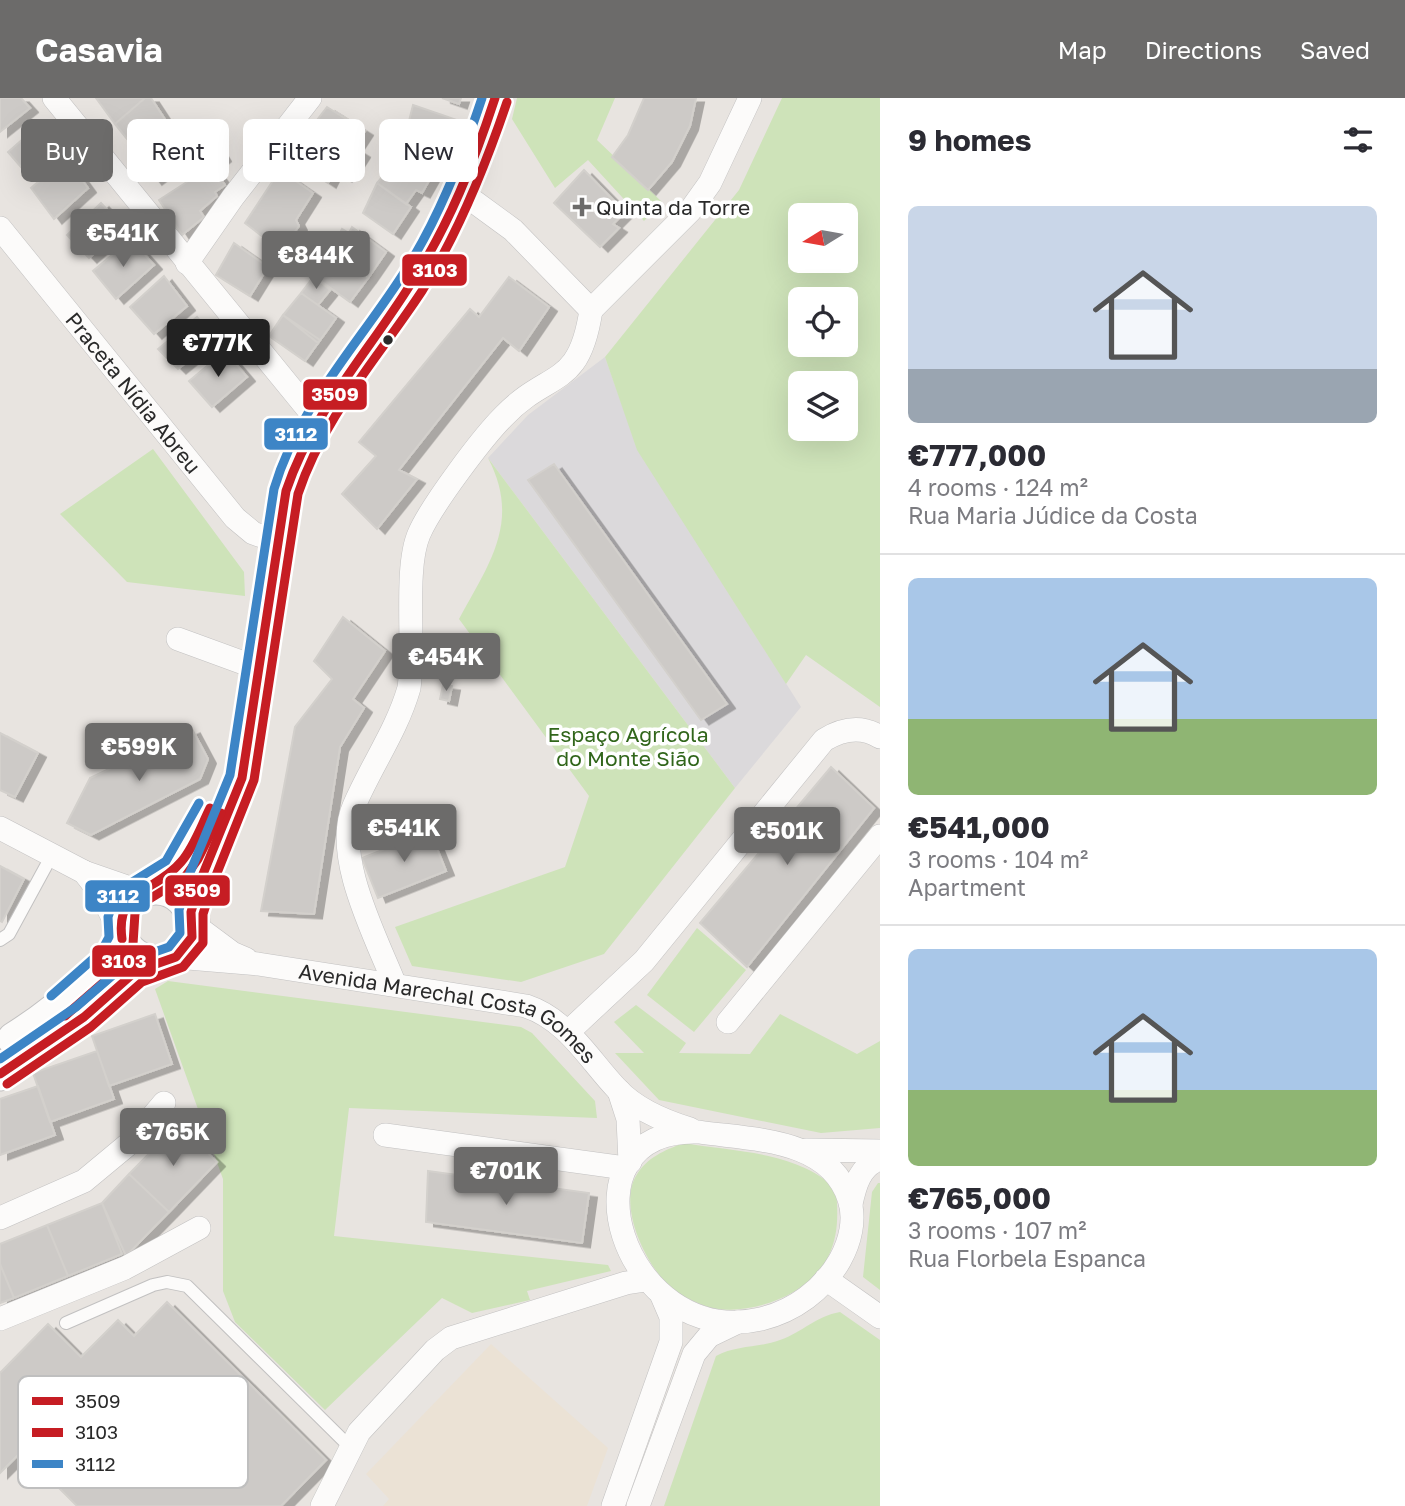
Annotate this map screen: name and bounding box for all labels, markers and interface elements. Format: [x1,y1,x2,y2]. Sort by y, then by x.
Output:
text: Casavia [35,30,163,69]
text: Map [1058,35,1107,64]
text: Directions [1145,35,1262,64]
text: Saved [1300,35,1370,64]
chip: Buy [21,119,113,182]
chip: Rent [127,119,229,182]
chip: Filters [243,119,365,182]
chip: New [379,119,478,182]
icon: filters [1339,121,1377,159]
text: 9 homes [908,122,1031,158]
place label: Quinta da Torre [596,194,750,220]
marker: Quinta da Torre [574,199,590,215]
north arrow [788,203,858,273]
map controls [788,203,858,441]
pin: €541K [74,209,172,269]
text: €541K [86,218,160,246]
pin: €844K [267,232,365,291]
text: €844K [278,240,354,268]
icon: home [1080,252,1206,378]
line badge: 3103 [401,253,468,287]
text: 3103 [412,258,458,281]
button: locate [788,287,858,357]
street label: Praceta Nídia Abreu [60,307,207,479]
pin: €777K [169,320,267,379]
text: €777K [183,328,253,356]
unlabelled marker [381,333,395,347]
button: layers [788,371,858,441]
line badge: 3509 [302,378,368,411]
text: 3509 [311,382,359,405]
line badge: 3112 [263,417,329,451]
text: 3112 [275,422,317,445]
text: €777,000 [908,437,1046,473]
text: 4 rooms · 124 m² [908,473,1088,501]
text: Rua Maria Júdice da Costa [908,501,1198,529]
icon: home [1080,624,1206,750]
pin: €454K [397,634,495,693]
text: €454K [408,642,484,670]
park label: Espaço Agrícola do Monte Sião [547,721,709,771]
pin: €599K [90,724,188,783]
text: €599K [101,732,177,760]
pin: €541K [355,804,453,864]
pin: €501K [738,808,836,867]
text: €541,000 [908,809,1050,845]
text: €541K [367,813,441,841]
text: €501K [750,816,824,844]
text: 3 rooms · 104 m² [908,845,1088,873]
text: Apartment [908,873,1026,901]
line badge: 3509 [164,874,231,907]
text: 3509 [173,878,221,901]
line badge: 3112 [84,879,151,913]
text: 3112 [97,884,139,907]
line badge: 3103 [91,944,157,978]
text: 3103 [101,949,147,972]
street label: Avenida Marechal Costa Gomes [297,958,602,1068]
icon: home [1080,995,1206,1121]
pin: €765K [124,1108,222,1168]
text: €765K [136,1117,210,1145]
pin: €701K [457,1148,555,1207]
text: €701K [470,1156,542,1184]
text: €765,000 [908,1180,1051,1216]
text: 3 rooms · 107 m² [908,1216,1086,1244]
text: Rua Florbela Espanca [908,1244,1146,1272]
legend [18,1376,248,1488]
text: 3509 [75,1389,120,1412]
text: 3103 [75,1420,118,1443]
text: 3112 [75,1452,116,1475]

